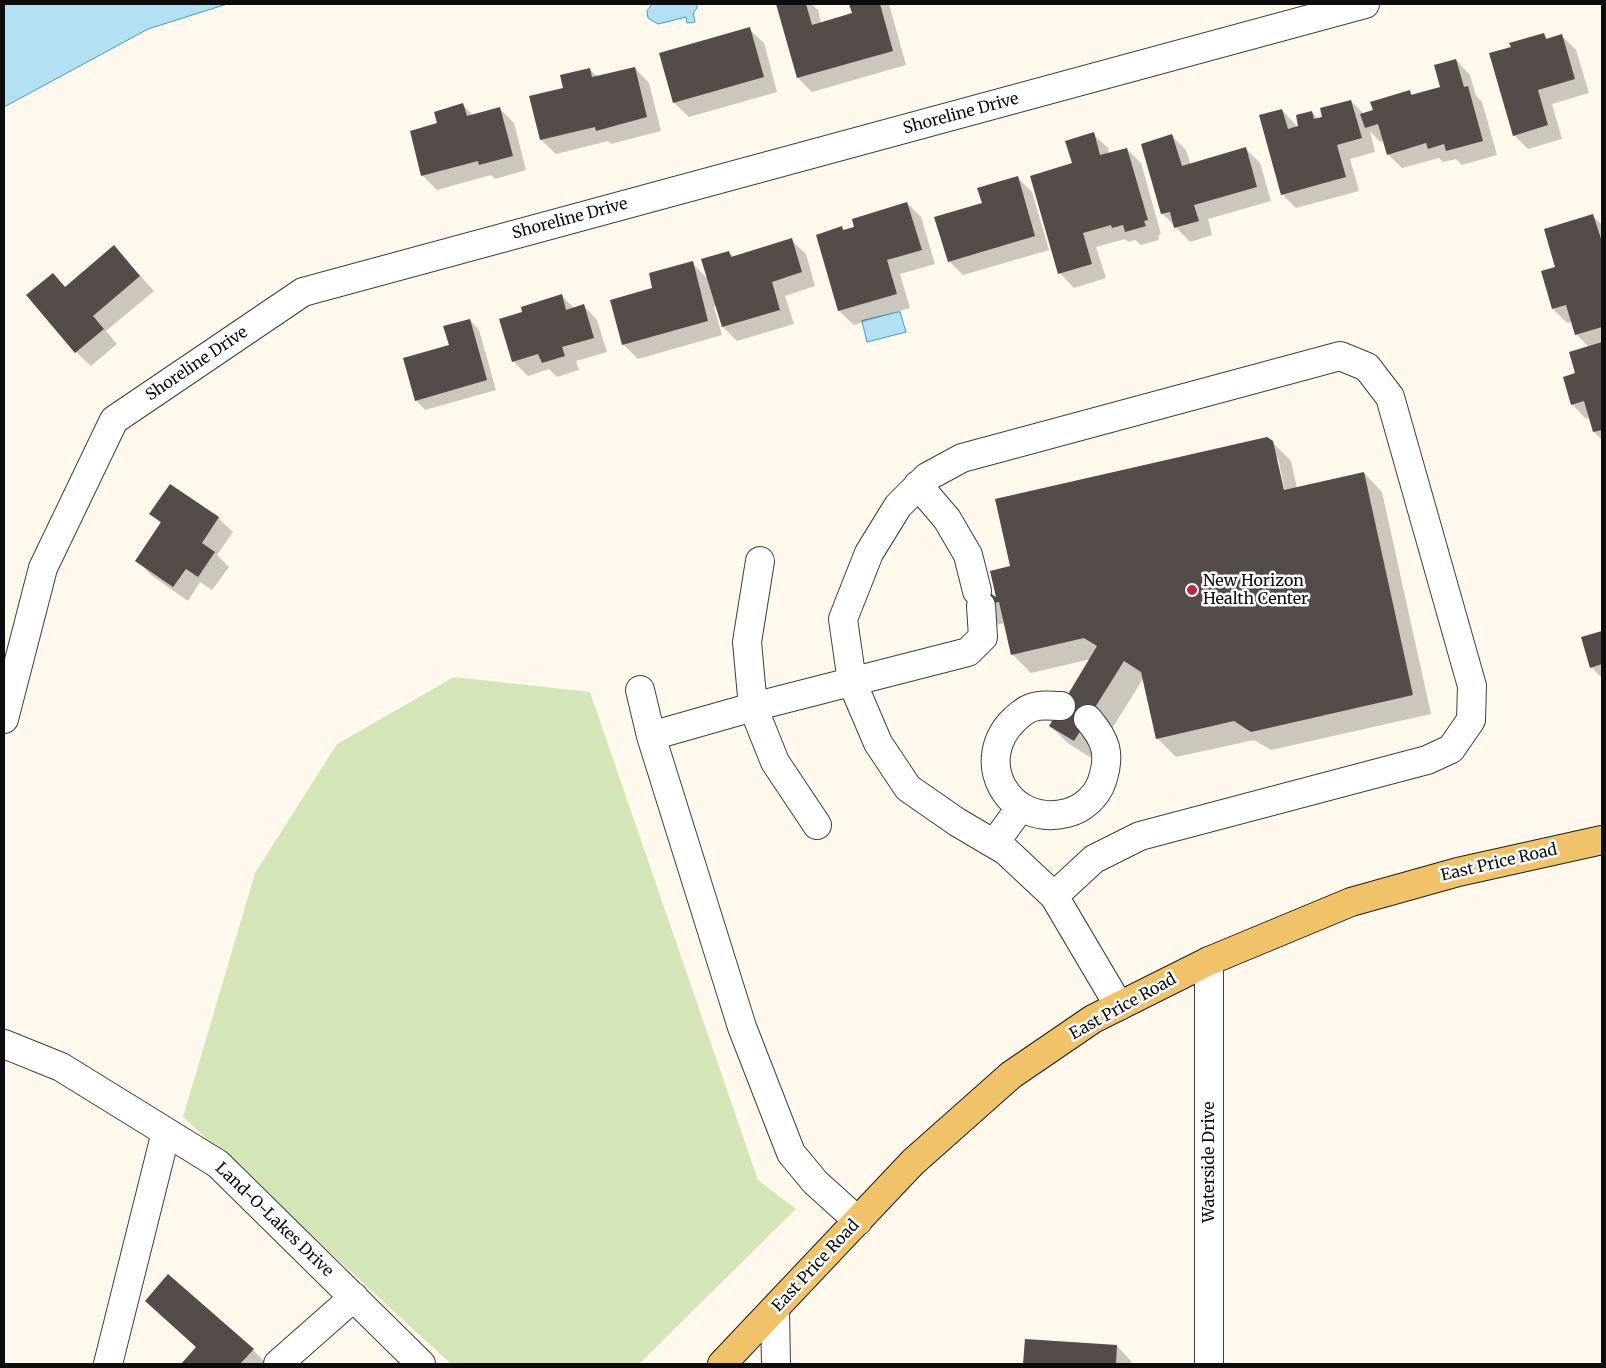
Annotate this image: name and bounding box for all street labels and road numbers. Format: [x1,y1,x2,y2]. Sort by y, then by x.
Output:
street label: Shoreline Drive [901,89,1021,139]
street label: Shoreline Drive [510,194,630,244]
street label: Shoreline Drive [142,323,252,405]
street label: East Price Road [1439,840,1559,886]
street label: East Price Road [1066,970,1180,1044]
street label: Waterside Drive [1199,1101,1219,1223]
street label: Land-O-Lakes Drive [211,1159,337,1281]
street label: East Price Road [768,1216,864,1316]

